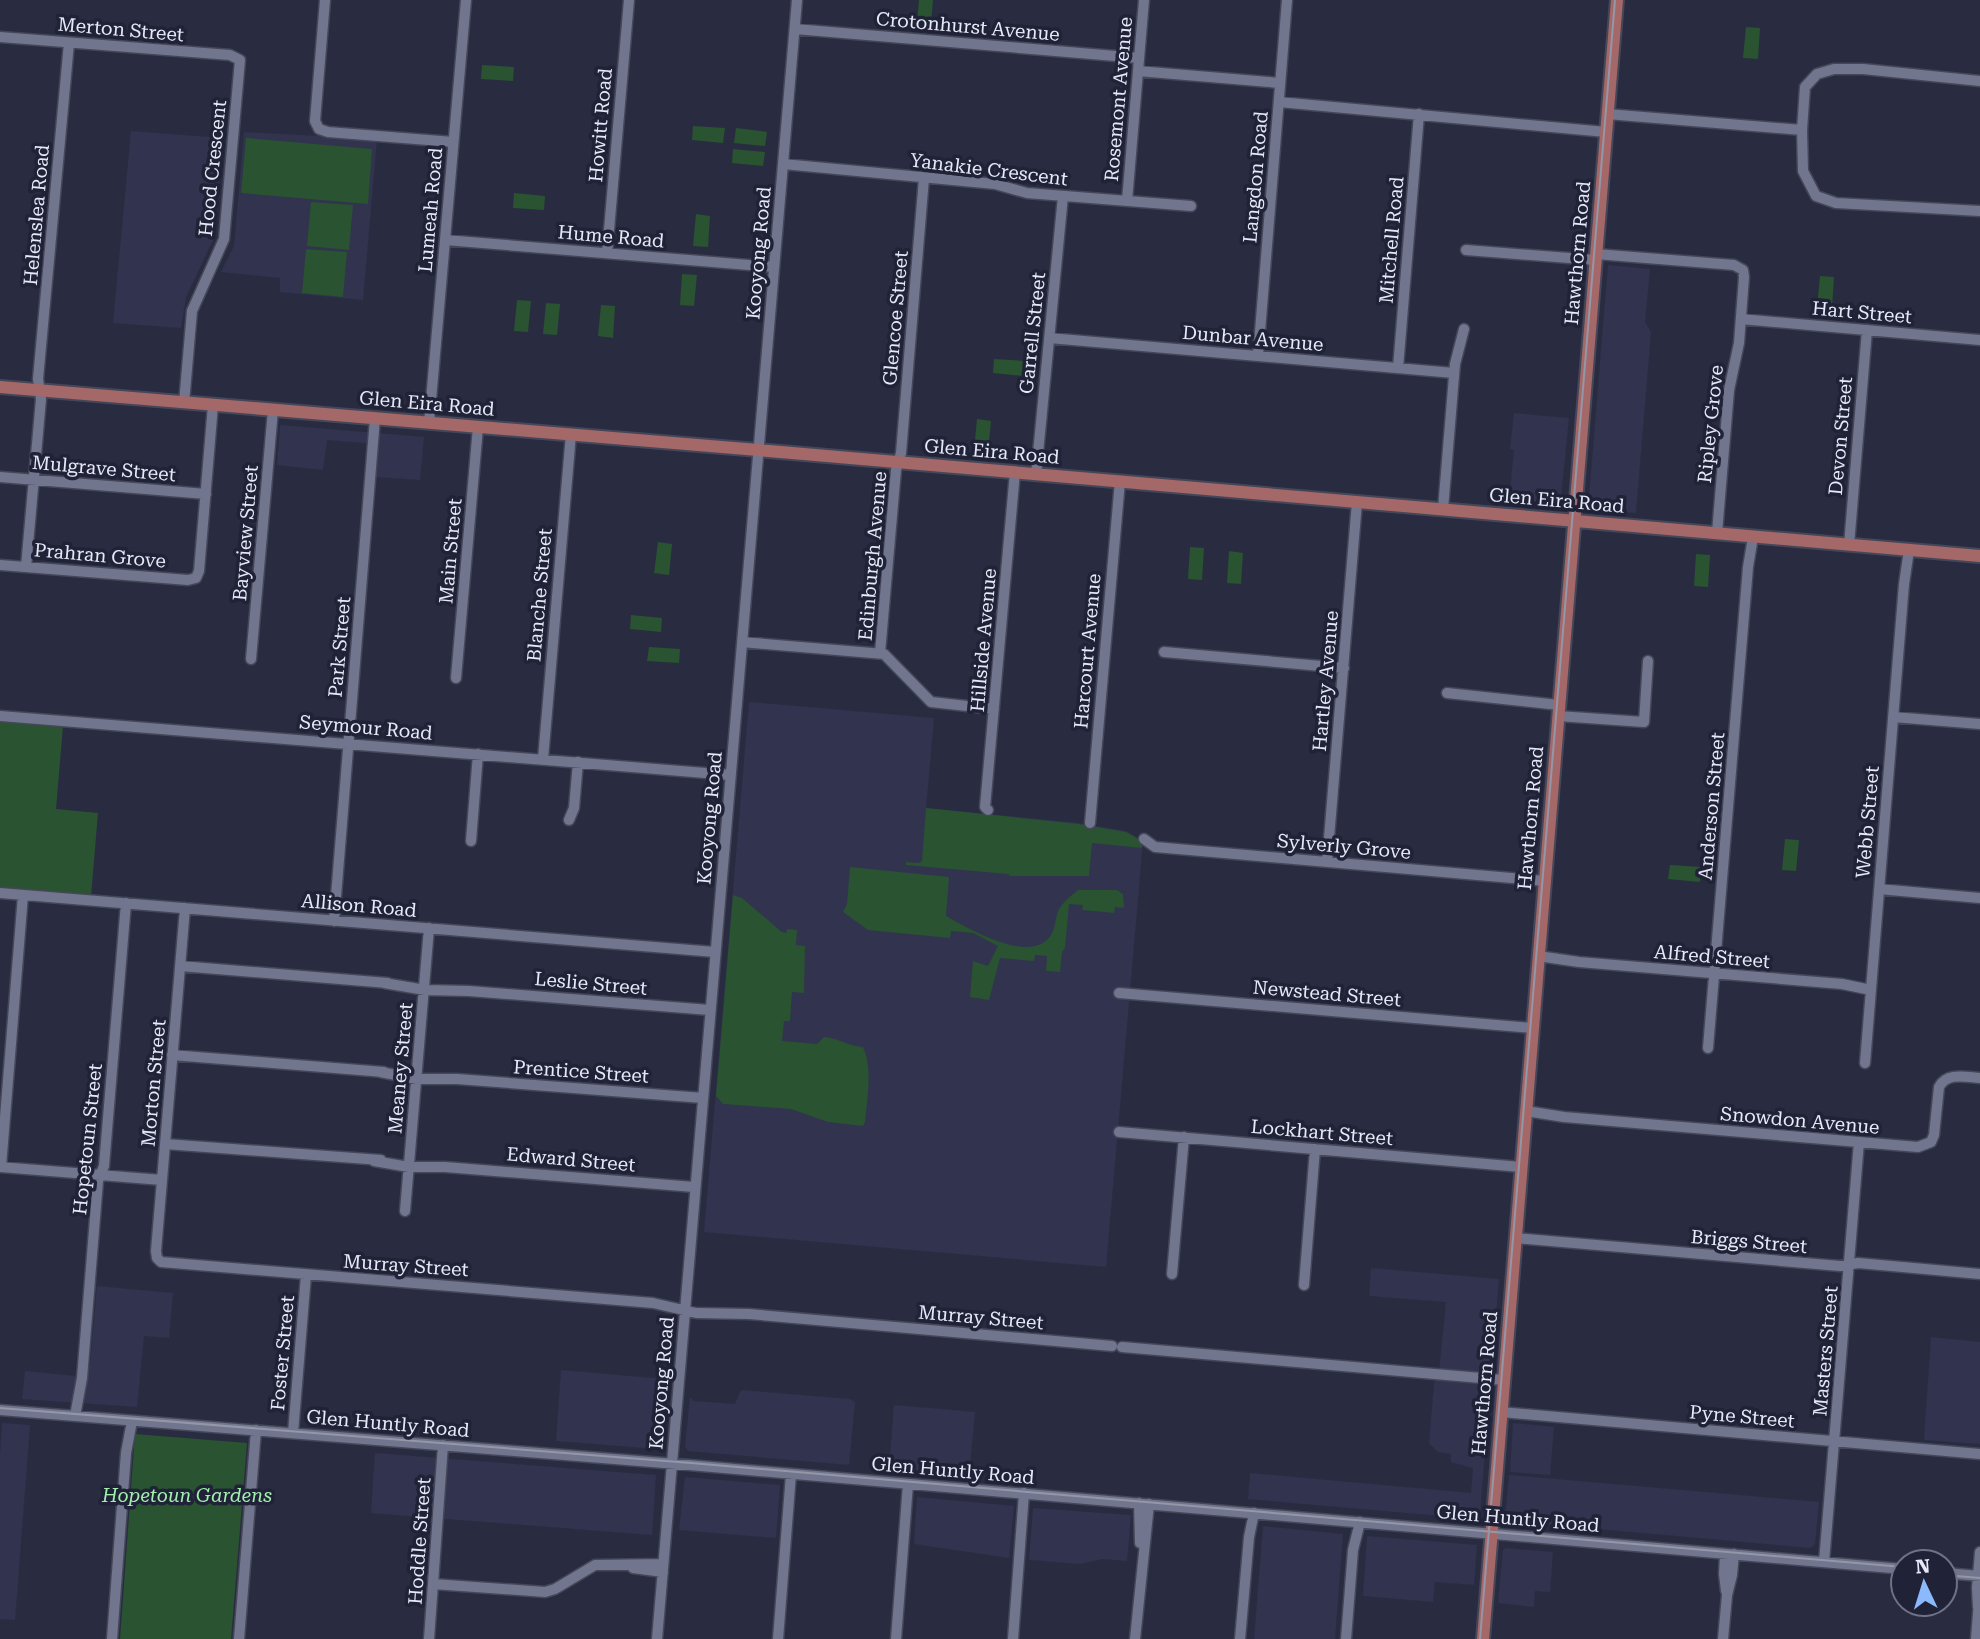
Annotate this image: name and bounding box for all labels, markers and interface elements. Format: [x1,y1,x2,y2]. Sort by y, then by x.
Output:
street label: Crotonhurst Avenue [875,7,1061,46]
street label: Merton Street [57,13,185,46]
street label: Rosemont Avenue [1100,16,1137,182]
street label: Howitt Road [584,67,617,183]
street label: Hood Crescent [194,99,231,237]
street label: Langdon Road [1238,110,1273,244]
street label: Helenslea Road [19,144,54,287]
street label: Lumeah Road [414,147,447,273]
street label: Yanakie Crescent [909,148,1069,191]
street label: Mitchell Road [1374,176,1409,305]
street label: Hawthorn Road [1560,180,1595,326]
street label: Kooyong Road [741,186,776,321]
street label: Hume Road [557,220,665,253]
street label: Glencoe Street [878,250,913,386]
street label: Garrell Street [1015,271,1050,395]
street label: Hart Street [1811,297,1913,328]
street label: Dunbar Avenue [1181,321,1324,356]
street label: Ripley Grove [1693,364,1728,484]
street label: Devon Street [1824,376,1857,496]
street label: Glen Eira Road [358,386,496,421]
street label: Glen Eira Road [923,434,1061,469]
street label: Mulgrave Street [31,451,177,486]
street label: Bayview Street [228,464,263,602]
street label: Edinburgh Avenue [854,470,891,642]
street label: Glen Eira Road [1488,483,1626,518]
street label: Main Street [434,497,467,605]
street label: Blanche Street [522,527,557,663]
street label: Prahran Grove [33,538,167,573]
street label: Hillside Avenue [966,567,1001,713]
street label: Harcourt Avenue [1069,572,1106,730]
street label: Park Street [324,596,355,698]
street label: Hartley Avenue [1308,610,1343,752]
street label: Seymour Road [298,710,434,745]
street label: Anderson Street [1694,731,1729,881]
street label: Hawthorn Road [1513,745,1548,891]
street label: Kooyong Road [692,751,727,886]
street label: Webb Street [1851,765,1884,879]
street label: Sylverly Grove [1276,829,1412,864]
street label: Allison Road [300,889,418,922]
street label: Alfred Street [1653,940,1771,973]
street label: Leslie Street [534,967,648,1000]
street label: Newstead Street [1252,976,1402,1011]
street label: Meaney Street [383,1002,418,1135]
street label: Morton Street [136,1018,171,1148]
street label: Prentice Street [512,1055,650,1088]
street label: Hopetoun Street [68,1062,107,1216]
street label: Snowdon Avenue [1719,1102,1881,1139]
street label: Lockhart Street [1250,1115,1394,1150]
street label: Edward Street [506,1142,636,1177]
street label: Briggs Street [1690,1225,1808,1258]
street label: Murray Street [342,1250,469,1281]
street label: Masters Street [1808,1285,1843,1417]
street label: Foster Street [266,1294,299,1412]
street label: Murray Street [917,1301,1045,1334]
street label: Hawthorn Road [1467,1310,1502,1456]
street label: Kooyong Road [644,1316,679,1451]
street label: Pyne Street [1688,1400,1796,1433]
street label: Glen Huntly Road [305,1405,470,1442]
street label: Glen Huntly Road [870,1452,1035,1489]
street label: Hoddle Street [404,1477,435,1605]
park label: Hopetoun Gardens [101,1484,272,1507]
street label: Glen Huntly Road [1435,1500,1600,1537]
north arrow [1889,1548,1959,1618]
text: N [1915,1555,1931,1579]

